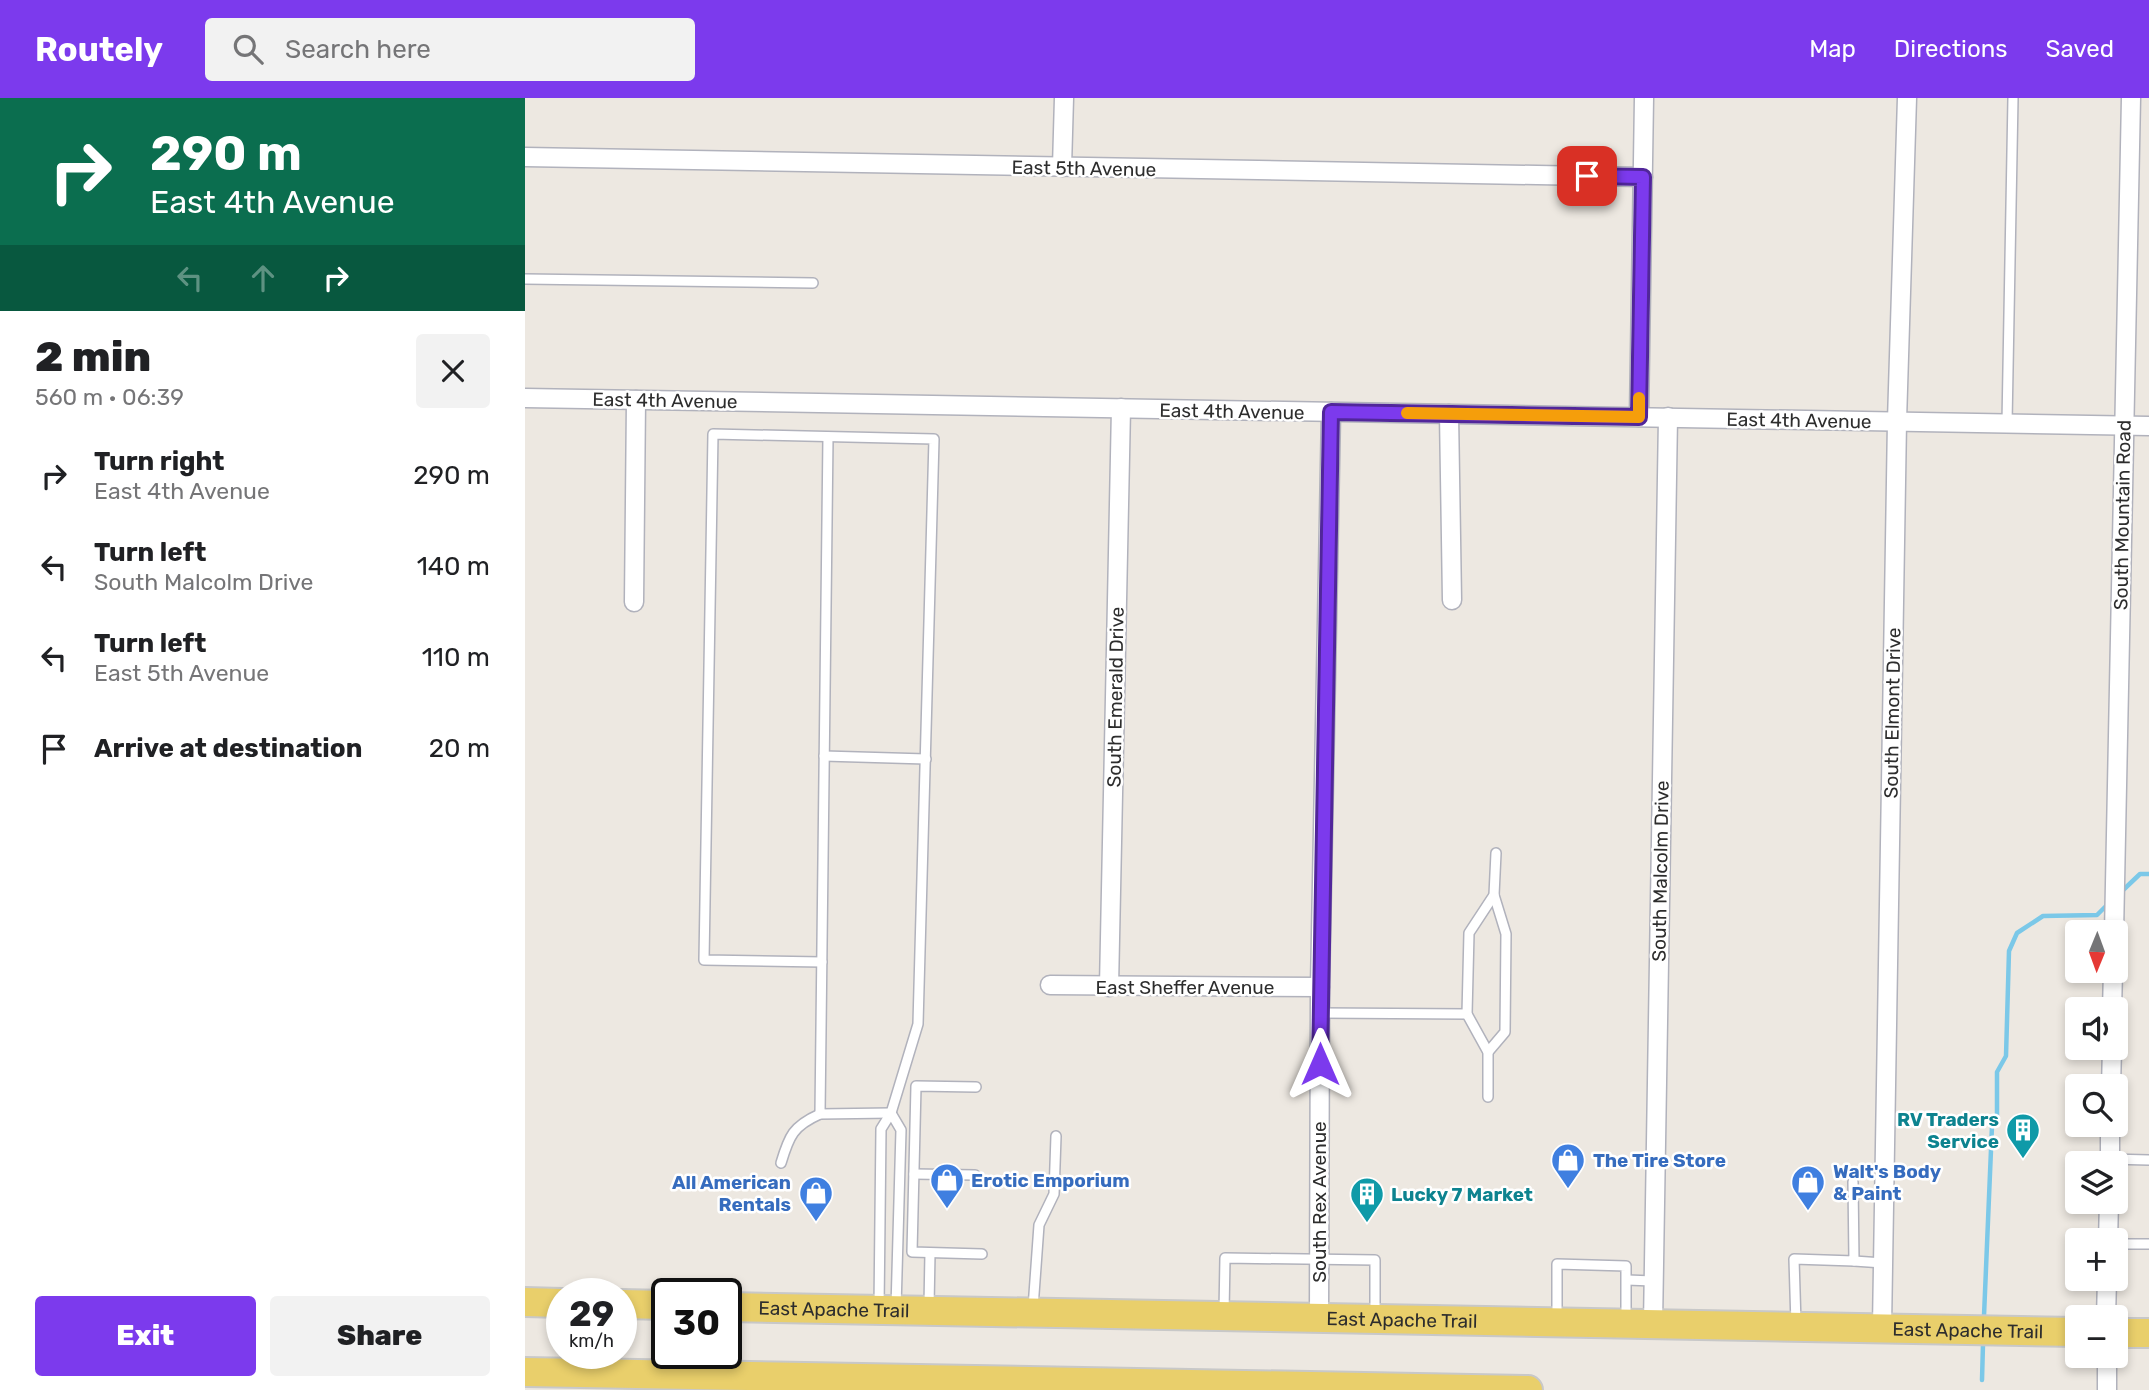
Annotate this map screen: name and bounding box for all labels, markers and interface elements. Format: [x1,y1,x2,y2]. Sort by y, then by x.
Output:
search box [205,18,695,81]
text: Routely [35,30,163,69]
icon: search [229,30,267,68]
text: Search here [285,34,431,65]
text: Map [1809,35,1856,63]
text: Directions [1894,35,2007,63]
text: Saved [2045,35,2114,63]
text: 290 m [150,124,302,182]
icon: right [35,126,126,217]
pin [1557,146,1617,206]
street label: East 5th Avenue [1011,156,1157,181]
icon: arrive [1568,157,1606,195]
text: East 4th Avenue [150,183,395,221]
icon: left [171,259,209,297]
icon: ahead [244,259,282,297]
icon: right [317,259,355,297]
text: 2 min [35,332,151,382]
button: close [416,334,490,408]
text: 560 m · 06:39 [35,383,184,411]
street label: East 4th Avenue [592,388,738,413]
street label: East 4th Avenue [1159,399,1305,424]
street label: East 4th Avenue [1726,408,1872,433]
street label: South Mountain Road [2109,420,2136,610]
text: Turn right [94,446,224,477]
icon: right [35,457,73,495]
text: 290 m [413,460,490,491]
text: East 4th Avenue [94,477,270,505]
text: Turn left [94,537,206,568]
icon: left [35,548,73,586]
text: 140 m [417,551,490,582]
text: South Malcolm Drive [94,568,313,596]
street label: South Emerald Drive [1102,606,1129,788]
street label: South Elmont Drive [1880,627,1905,799]
text: Turn left [94,628,206,659]
icon: left [35,639,73,677]
text: 110 m [422,642,490,673]
text: East 5th Avenue [94,659,269,687]
icon: arrive [35,730,73,768]
text: Arrive at destination [94,733,362,764]
text: 20 m [429,733,490,764]
street label: South Malcolm Drive [1647,780,1674,962]
north arrow [2065,920,2128,984]
map controls [2065,920,2128,1368]
street label: East Sheffer Avenue [1096,976,1274,999]
button: sound [2065,997,2128,1060]
position arrow [1283,1027,1357,1101]
button: search [2065,1074,2128,1137]
place label: RV Traders Service [1897,1108,1999,1153]
building icon: RV Traders Service [2004,1111,2042,1160]
street label: South Rex Avenue [1308,1121,1331,1283]
shop icon: The Tire Store [1549,1141,1587,1190]
place label: The Tire Store [1593,1149,1726,1172]
button: layers [2065,1151,2128,1214]
place label: Walt's Body & Paint [1833,1160,1942,1205]
shop icon: Erotic Emporium [928,1161,966,1210]
shop icon: Walt's Body & Paint [1789,1163,1827,1212]
place label: Erotic Emporium [971,1169,1130,1192]
place label: All American Rentals [672,1171,791,1216]
shop icon: All American Rentals [797,1174,835,1223]
building icon: Lucky 7 Market [1348,1175,1386,1224]
place label: Lucky 7 Market [1391,1183,1533,1206]
button: + [2065,1228,2128,1291]
speed limit sign: 30 [651,1278,742,1369]
text: 29 [569,1293,614,1335]
button: Exit [35,1296,256,1376]
button: Share [270,1296,490,1376]
street label: East Apache Trail [758,1297,910,1322]
button: − [2065,1305,2128,1368]
street label: East Apache Trail [1326,1307,1478,1333]
street label: East Apache Trail [1892,1318,2044,1343]
text: km/h [569,1330,614,1352]

